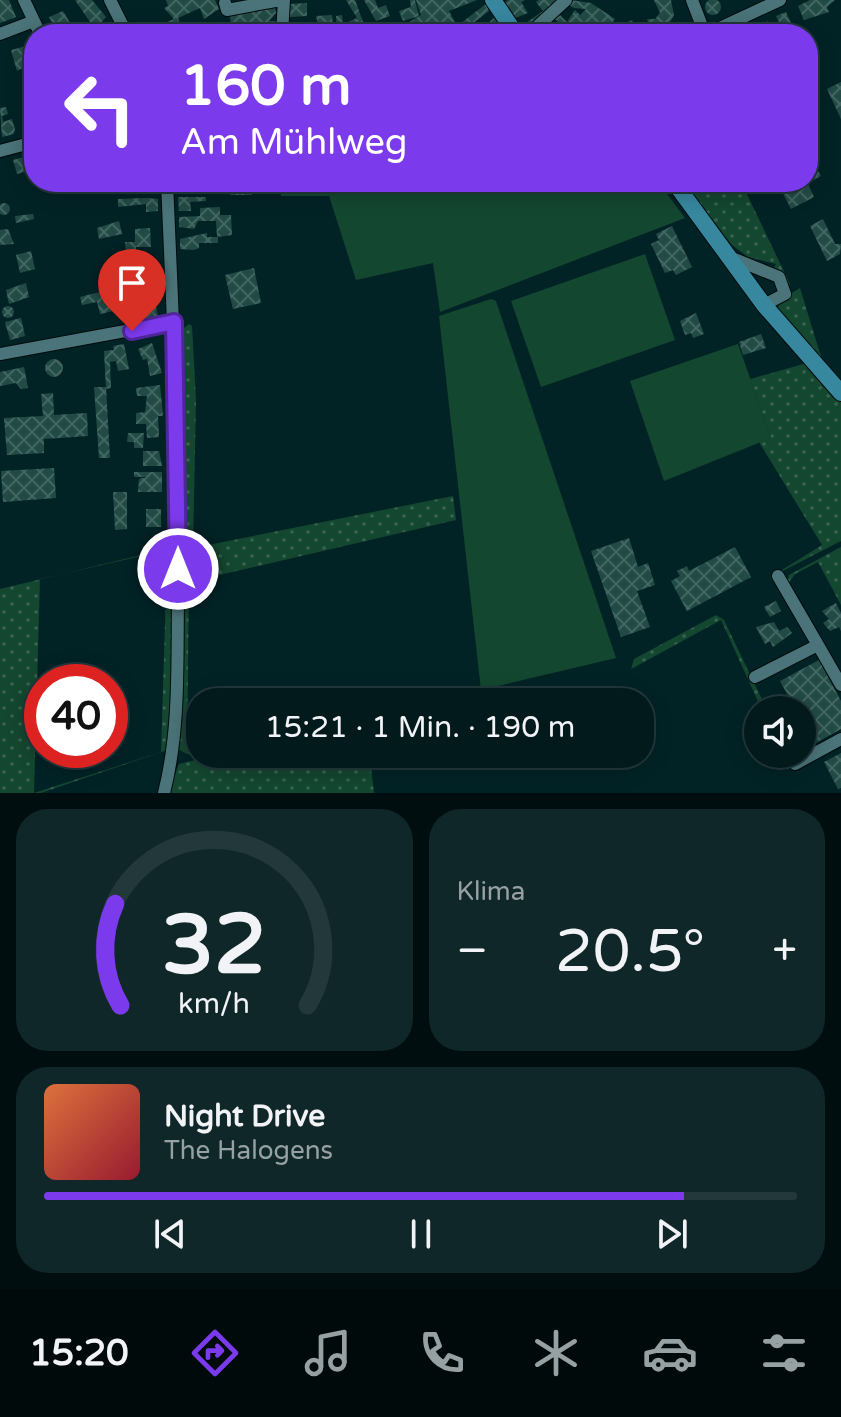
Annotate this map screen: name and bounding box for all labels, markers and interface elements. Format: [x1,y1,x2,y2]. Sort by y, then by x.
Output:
text: 160 m [180,53,351,120]
icon: left [48,56,152,160]
text: Am Mühlweg [180,121,408,164]
pin [98,249,166,331]
icon: arrive [110,261,154,305]
position arrow [136,527,220,611]
speed limit sign: 40 [24,664,128,768]
map controls [744,696,816,768]
button: sound [744,696,816,768]
text: 15:21 · 1 Min. · 190 m [265,709,575,746]
text: Klima [457,876,525,907]
text: 32 [162,896,266,996]
text: 20.5° [555,916,705,988]
text: − [457,925,488,978]
text: + [772,925,797,978]
text: km/h [178,987,250,1021]
text: Night Drive [164,1098,325,1135]
text: The Halogens [164,1135,333,1166]
icon: previous [148,1212,192,1256]
icon: pause [399,1212,443,1256]
icon: next [650,1212,694,1256]
icon: directions [187,1325,243,1381]
icon: music [300,1325,356,1381]
icon: phone [414,1325,470,1381]
icon: climate [528,1325,584,1381]
icon: car [642,1325,698,1381]
icon: filters [756,1325,812,1381]
text: 15:20 [29,1332,129,1375]

